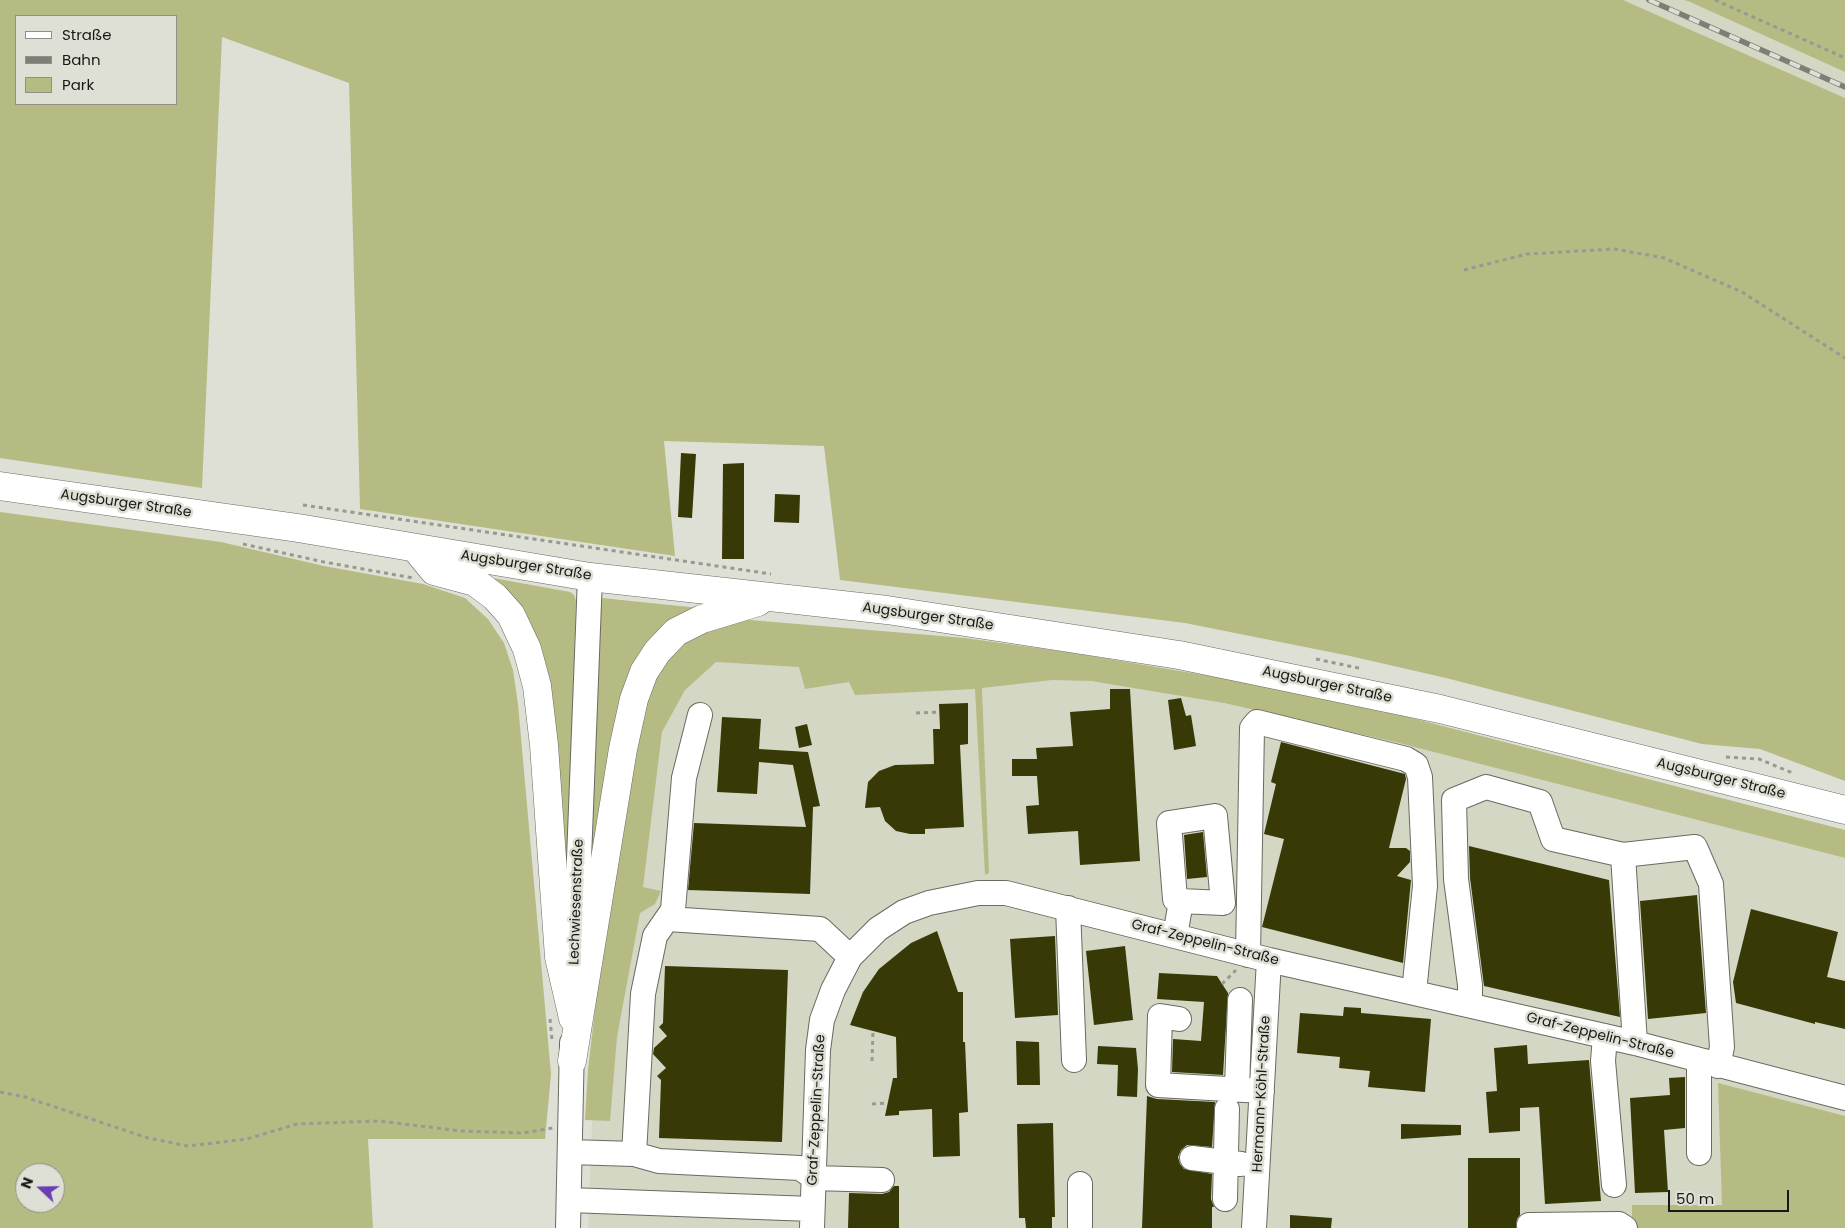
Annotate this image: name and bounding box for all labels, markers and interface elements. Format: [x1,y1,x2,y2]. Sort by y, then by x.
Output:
legend [15,15,178,105]
text: Straße [62,24,112,45]
text: Bahn [62,49,101,70]
text: Park [62,74,94,95]
street label: Augsburger Straße [59,486,193,522]
street label: Augsburger Straße [459,547,593,585]
street label: Augsburger Straße [861,599,995,635]
street label: Augsburger Straße [1261,663,1393,707]
street label: Augsburger Straße [1655,755,1787,803]
street label: Lechwiesenstraße [566,839,588,965]
street label: Graf-Zeppelin-Straße [1129,917,1281,969]
street label: Graf-Zeppelin-Straße [1524,1010,1676,1062]
street label: Hermann-Köhl-Straße [1250,1015,1274,1173]
street label: Graf-Zeppelin-Straße [805,1034,829,1186]
north arrow [15,1163,65,1213]
text: N [16,1174,38,1191]
scale bar [1670,1180,1791,1212]
text: 50 m [1676,1188,1714,1209]

